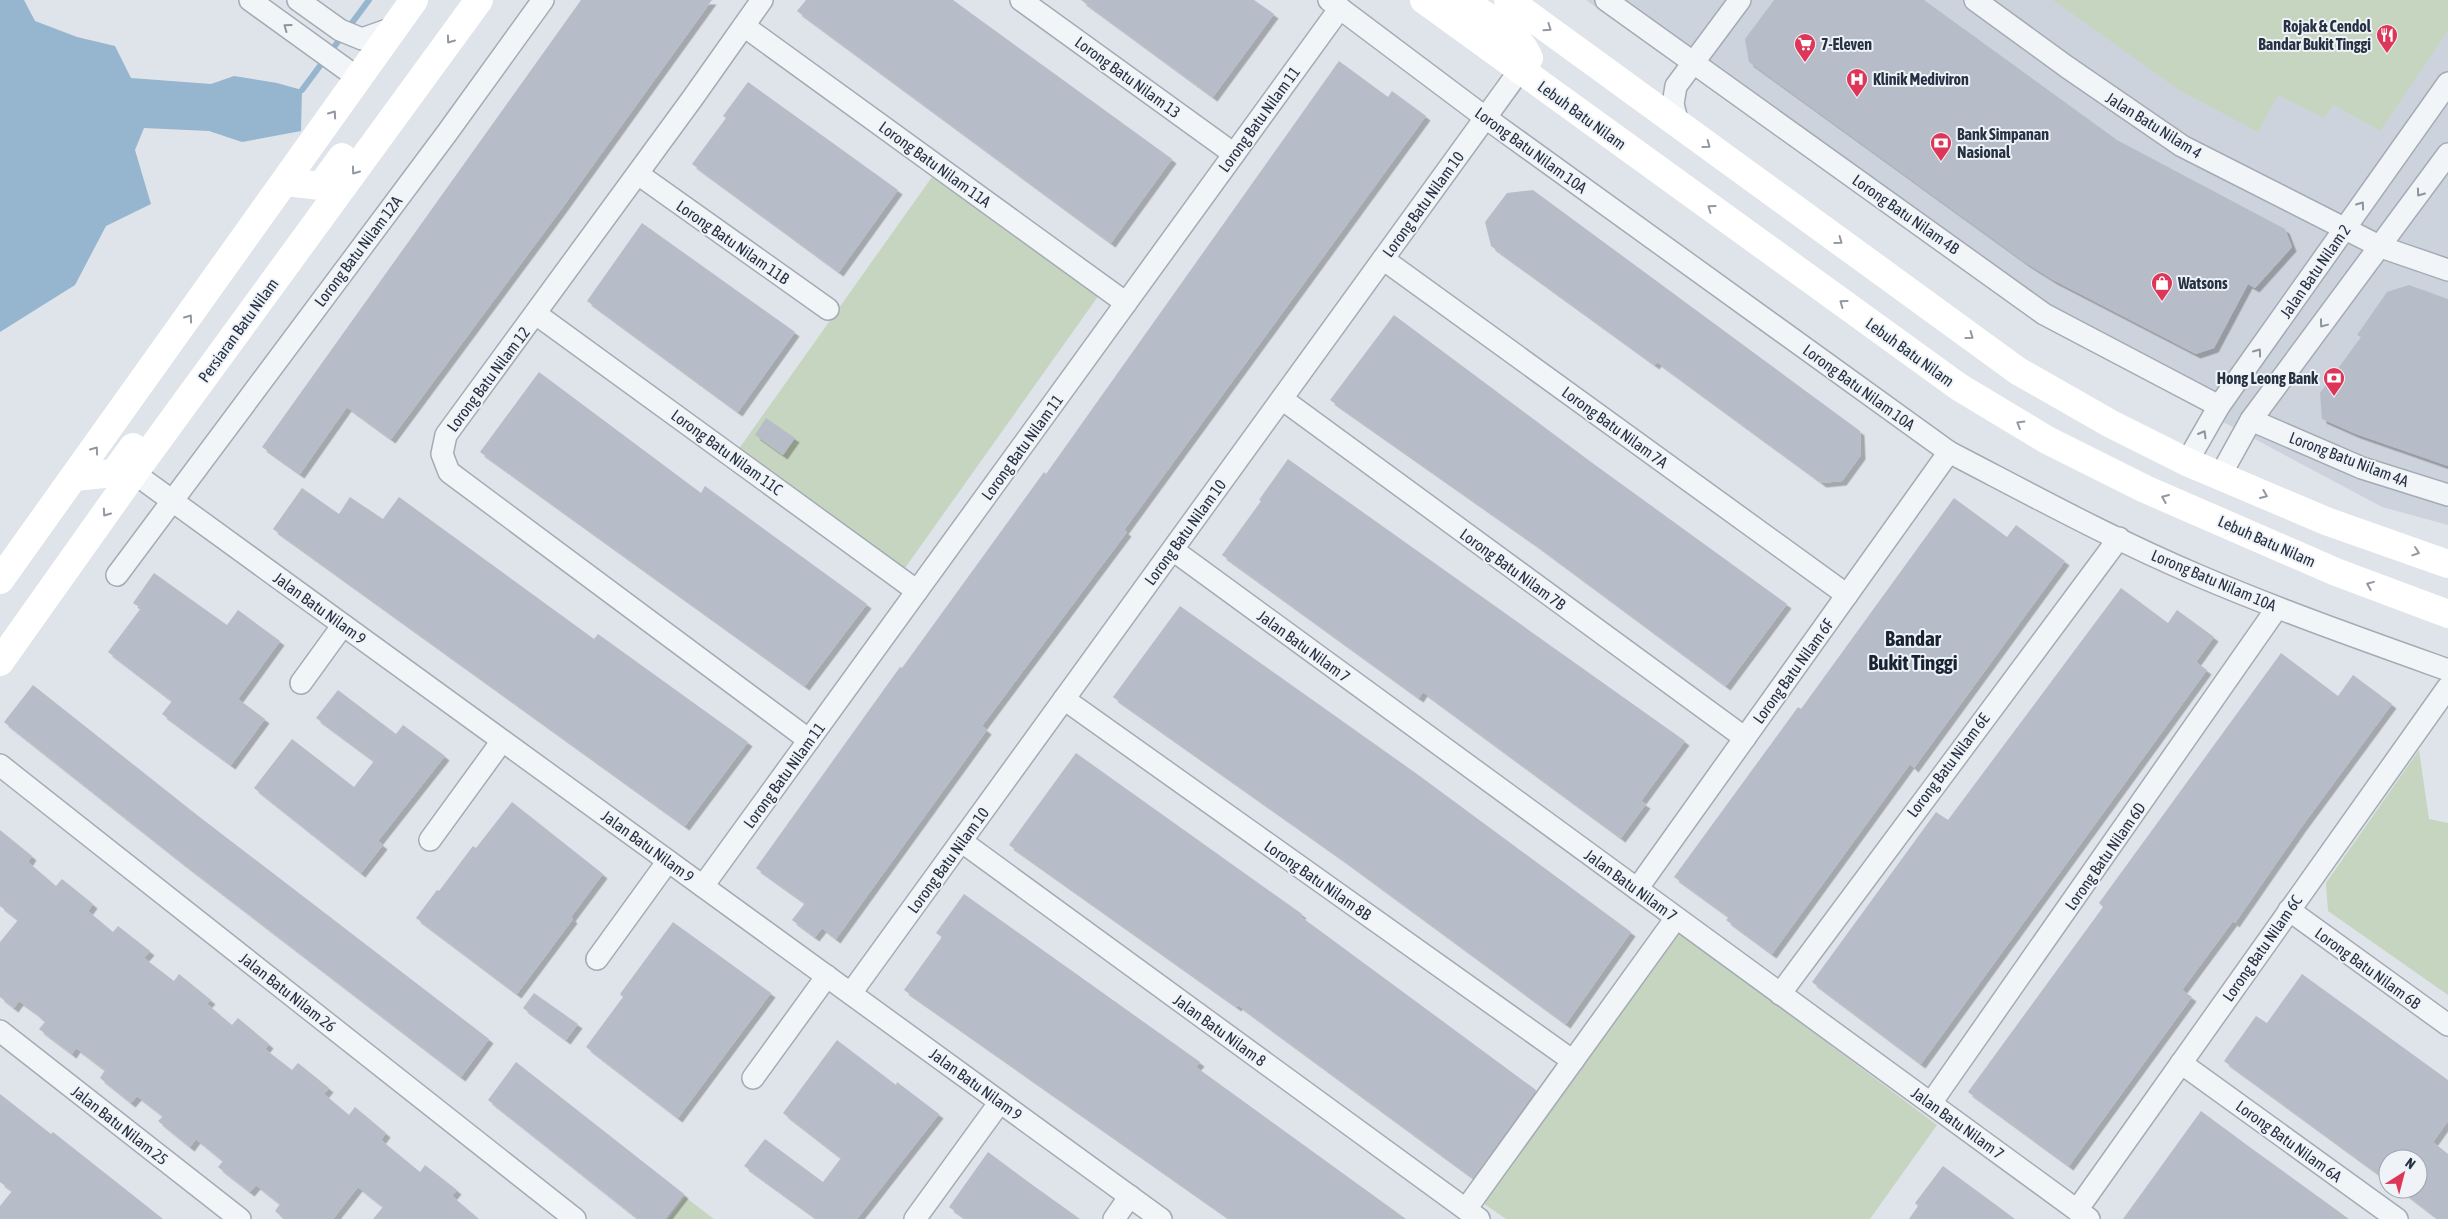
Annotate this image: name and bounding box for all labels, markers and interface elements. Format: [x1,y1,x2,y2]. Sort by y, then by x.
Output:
place label: Rojak & Cendol Bandar Bukit Tinggi [2258,17,2372,53]
one-way arrow [1542,22,1552,31]
restaurant icon: Rojak & Cendol Bandar Bukit Tinggi [2375,23,2399,54]
one-way arrow [284,24,293,32]
supermarket icon: 7-Eleven [1793,32,1817,63]
street label: Lorong Batu Nilam 13 [1071,33,1184,122]
one-way arrow [447,34,456,43]
place label: 7-Eleven [1821,35,1872,53]
street label: Lorong Batu Nilam 11 [1215,63,1304,176]
hospital icon: Klinik Mediviron [1845,67,1869,98]
place label: Klinik Mediviron [1873,70,1969,88]
street label: Lebuh Batu Nilam [1534,77,1630,153]
street label: Jalan Batu Nilam 4 [2103,88,2205,162]
street label: Lorong Batu Nilam 10A [1471,103,1591,197]
one-way arrow [327,110,336,119]
street label: Lorong Batu Nilam 11A [875,117,995,211]
place label: Bank Simpanan Nasional [1957,125,2049,161]
bank icon: Bank Simpanan Nasional [1929,131,1953,162]
one-way arrow [1701,139,1711,148]
street label: Lorong Batu Nilam 10 [1379,148,1468,261]
one-way arrow [352,165,361,175]
street label: Lorong Batu Nilam 4B [1849,171,1963,259]
one-way arrow [2417,187,2425,196]
street label: Lorong Batu Nilam 12A [311,192,406,310]
street label: Lorong Batu Nilam 11B [673,196,793,289]
one-way arrow [2356,202,2364,211]
one-way arrow [1707,205,1717,214]
street label: Jalan Batu Nilam 2 [2276,221,2354,321]
one-way arrow [1833,234,1842,244]
shop icon: Watsons [2150,271,2174,302]
place label: Watsons [2177,274,2228,292]
street label: Persiaran Batu Nilam [194,275,282,385]
one-way arrow [1839,300,1849,309]
one-way arrow [183,314,192,324]
street label: Lebuh Batu Nilam [1862,314,1958,390]
one-way arrow [2320,318,2329,328]
street label: Lorong Batu Nilam 12 [443,323,534,435]
one-way arrow [1964,330,1974,339]
street label: Lorong Batu Nilam 10A [1799,340,1919,434]
one-way arrow [2252,348,2261,358]
bank icon: Hong Leong Bank [2322,366,2346,397]
place label: Hong Leong Bank [2217,369,2319,387]
street label: Lorong Batu Nilam 7A [1558,383,1671,472]
street label: Lorong Batu Nilam 11 [978,391,1067,504]
street label: Lorong Batu Nilam 11C [667,406,786,499]
one-way arrow [2017,420,2026,430]
street label: Lorong Batu Nilam 4A [2286,428,2411,491]
one-way arrow [2197,430,2207,439]
one-way arrow [89,446,98,456]
street label: Lorong Batu Nilam 10 [1141,476,1230,589]
one-way arrow [2259,488,2268,499]
one-way arrow [2161,493,2170,504]
one-way arrow [103,507,112,517]
street label: Lebuh Batu Nilam [2216,512,2318,570]
street label: Lorong Batu Nilam 7B [1456,525,1570,614]
street label: Lorong Batu Nilam 10A [2149,546,2279,615]
one-way arrow [2411,546,2420,556]
street label: Jalan Batu Nilam 9 [270,568,370,648]
one-way arrow [2366,581,2375,591]
street label: Jalan Batu Nilam 7 [1254,606,1354,686]
street label: Lorong Batu Nilam 6F [1749,615,1838,727]
district label: Bandar Bukit Tinggi [1868,626,1958,674]
street label: Lorong Batu Nilam 6E [1903,709,1994,821]
street label: Lorong Batu Nilam 11 [740,719,829,832]
street label: Lorong Batu Nilam 6D [2061,799,2150,914]
street label: Lorong Batu Nilam 10 [904,804,993,917]
street label: Jalan Batu Nilam 9 [598,806,698,886]
street label: Lorong Batu Nilam 8B [1261,837,1375,925]
street label: Jalan Batu Nilam 7 [1581,845,1681,925]
street label: Lorong Batu Nilam 6C [2219,891,2306,1005]
street label: Lorong Batu Nilam 6B [2311,924,2425,1013]
street label: Jalan Batu Nilam 26 [236,949,340,1035]
street label: Jalan Batu Nilam 8 [1170,990,1270,1070]
street label: Jalan Batu Nilam 9 [926,1044,1026,1124]
street label: Jalan Batu Nilam 25 [68,1082,172,1168]
street label: Jalan Batu Nilam 7 [1908,1083,2008,1163]
street label: Lorong Batu Nilam 6A [2232,1097,2345,1186]
north arrow [2378,1149,2428,1199]
text: N [2403,1155,2419,1172]

